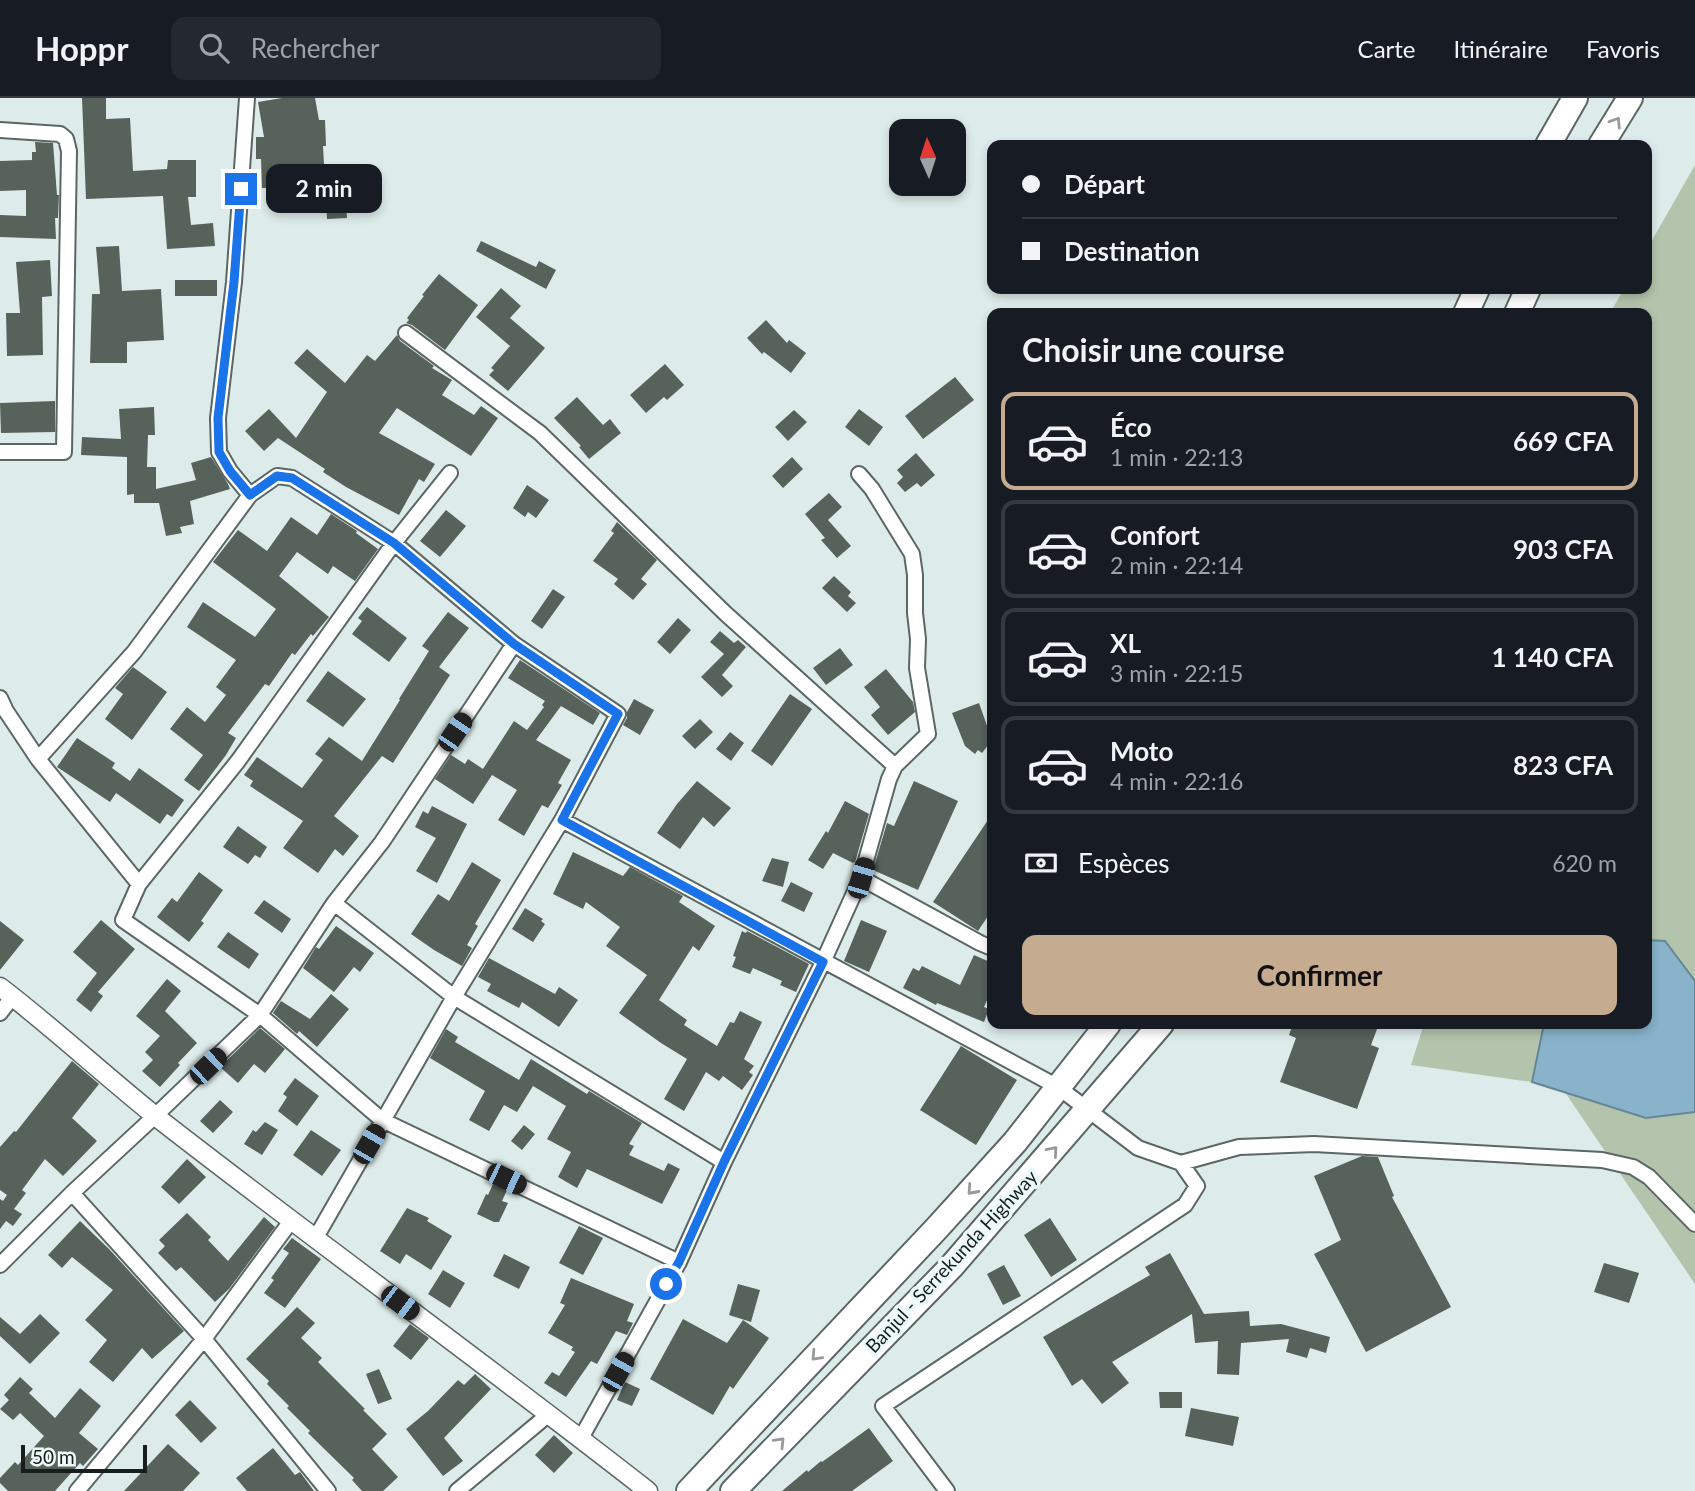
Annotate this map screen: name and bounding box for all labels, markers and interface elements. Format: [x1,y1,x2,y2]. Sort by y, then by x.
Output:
search box [171,17,661,80]
text: Hoppr [35,28,129,68]
icon: search [195,29,233,67]
text: Rechercher [251,32,380,64]
text: Carte [1358,34,1416,63]
text: Itinéraire [1454,34,1548,63]
text: Favoris [1586,34,1660,63]
one-way arrow [1608,116,1621,129]
north arrow [889,119,966,196]
map controls [889,119,966,196]
callout: 2 min [266,164,381,214]
text: Départ [1064,168,1145,200]
route end [225,173,257,205]
text: 2 min [295,174,353,202]
text: Destination [1064,235,1200,267]
text: Choisir une course [1022,330,1285,369]
icon: car [1026,410,1089,473]
text: Éco [1110,411,1152,443]
text: 669 CFA [1513,425,1613,457]
text: 1 min · 22:13 [1110,443,1243,471]
icon: car [1026,518,1089,581]
text: Confort [1110,519,1200,551]
text: 903 CFA [1513,533,1613,565]
text: 2 min · 22:14 [1110,551,1243,579]
icon: car [1026,626,1089,689]
text: XL [1110,627,1141,659]
text: 1 140 CFA [1492,641,1613,673]
text: 3 min · 22:15 [1110,659,1243,687]
car [435,709,476,755]
icon: car [1026,734,1089,797]
text: Moto [1110,735,1173,767]
text: 823 CFA [1513,749,1613,781]
text: 4 min · 22:16 [1110,767,1243,795]
icon: cash [1022,844,1060,882]
text: Espèces [1078,847,1170,879]
text: 620 m [1552,849,1617,877]
car [846,855,877,901]
button: Confirmer [1022,935,1617,1015]
car [186,1044,231,1088]
car [350,1121,389,1167]
one-way arrow [1045,1146,1057,1159]
car [483,1160,530,1198]
street label: Banjul - Serrekunda Highway [860,1165,1042,1357]
one-way arrow [968,1182,980,1195]
route start [650,1268,682,1300]
car [377,1282,424,1324]
one-way arrow [812,1348,825,1361]
car [599,1349,638,1395]
one-way arrow [772,1437,785,1450]
scale bar [21,1442,147,1474]
text: 50 m [32,1445,75,1468]

